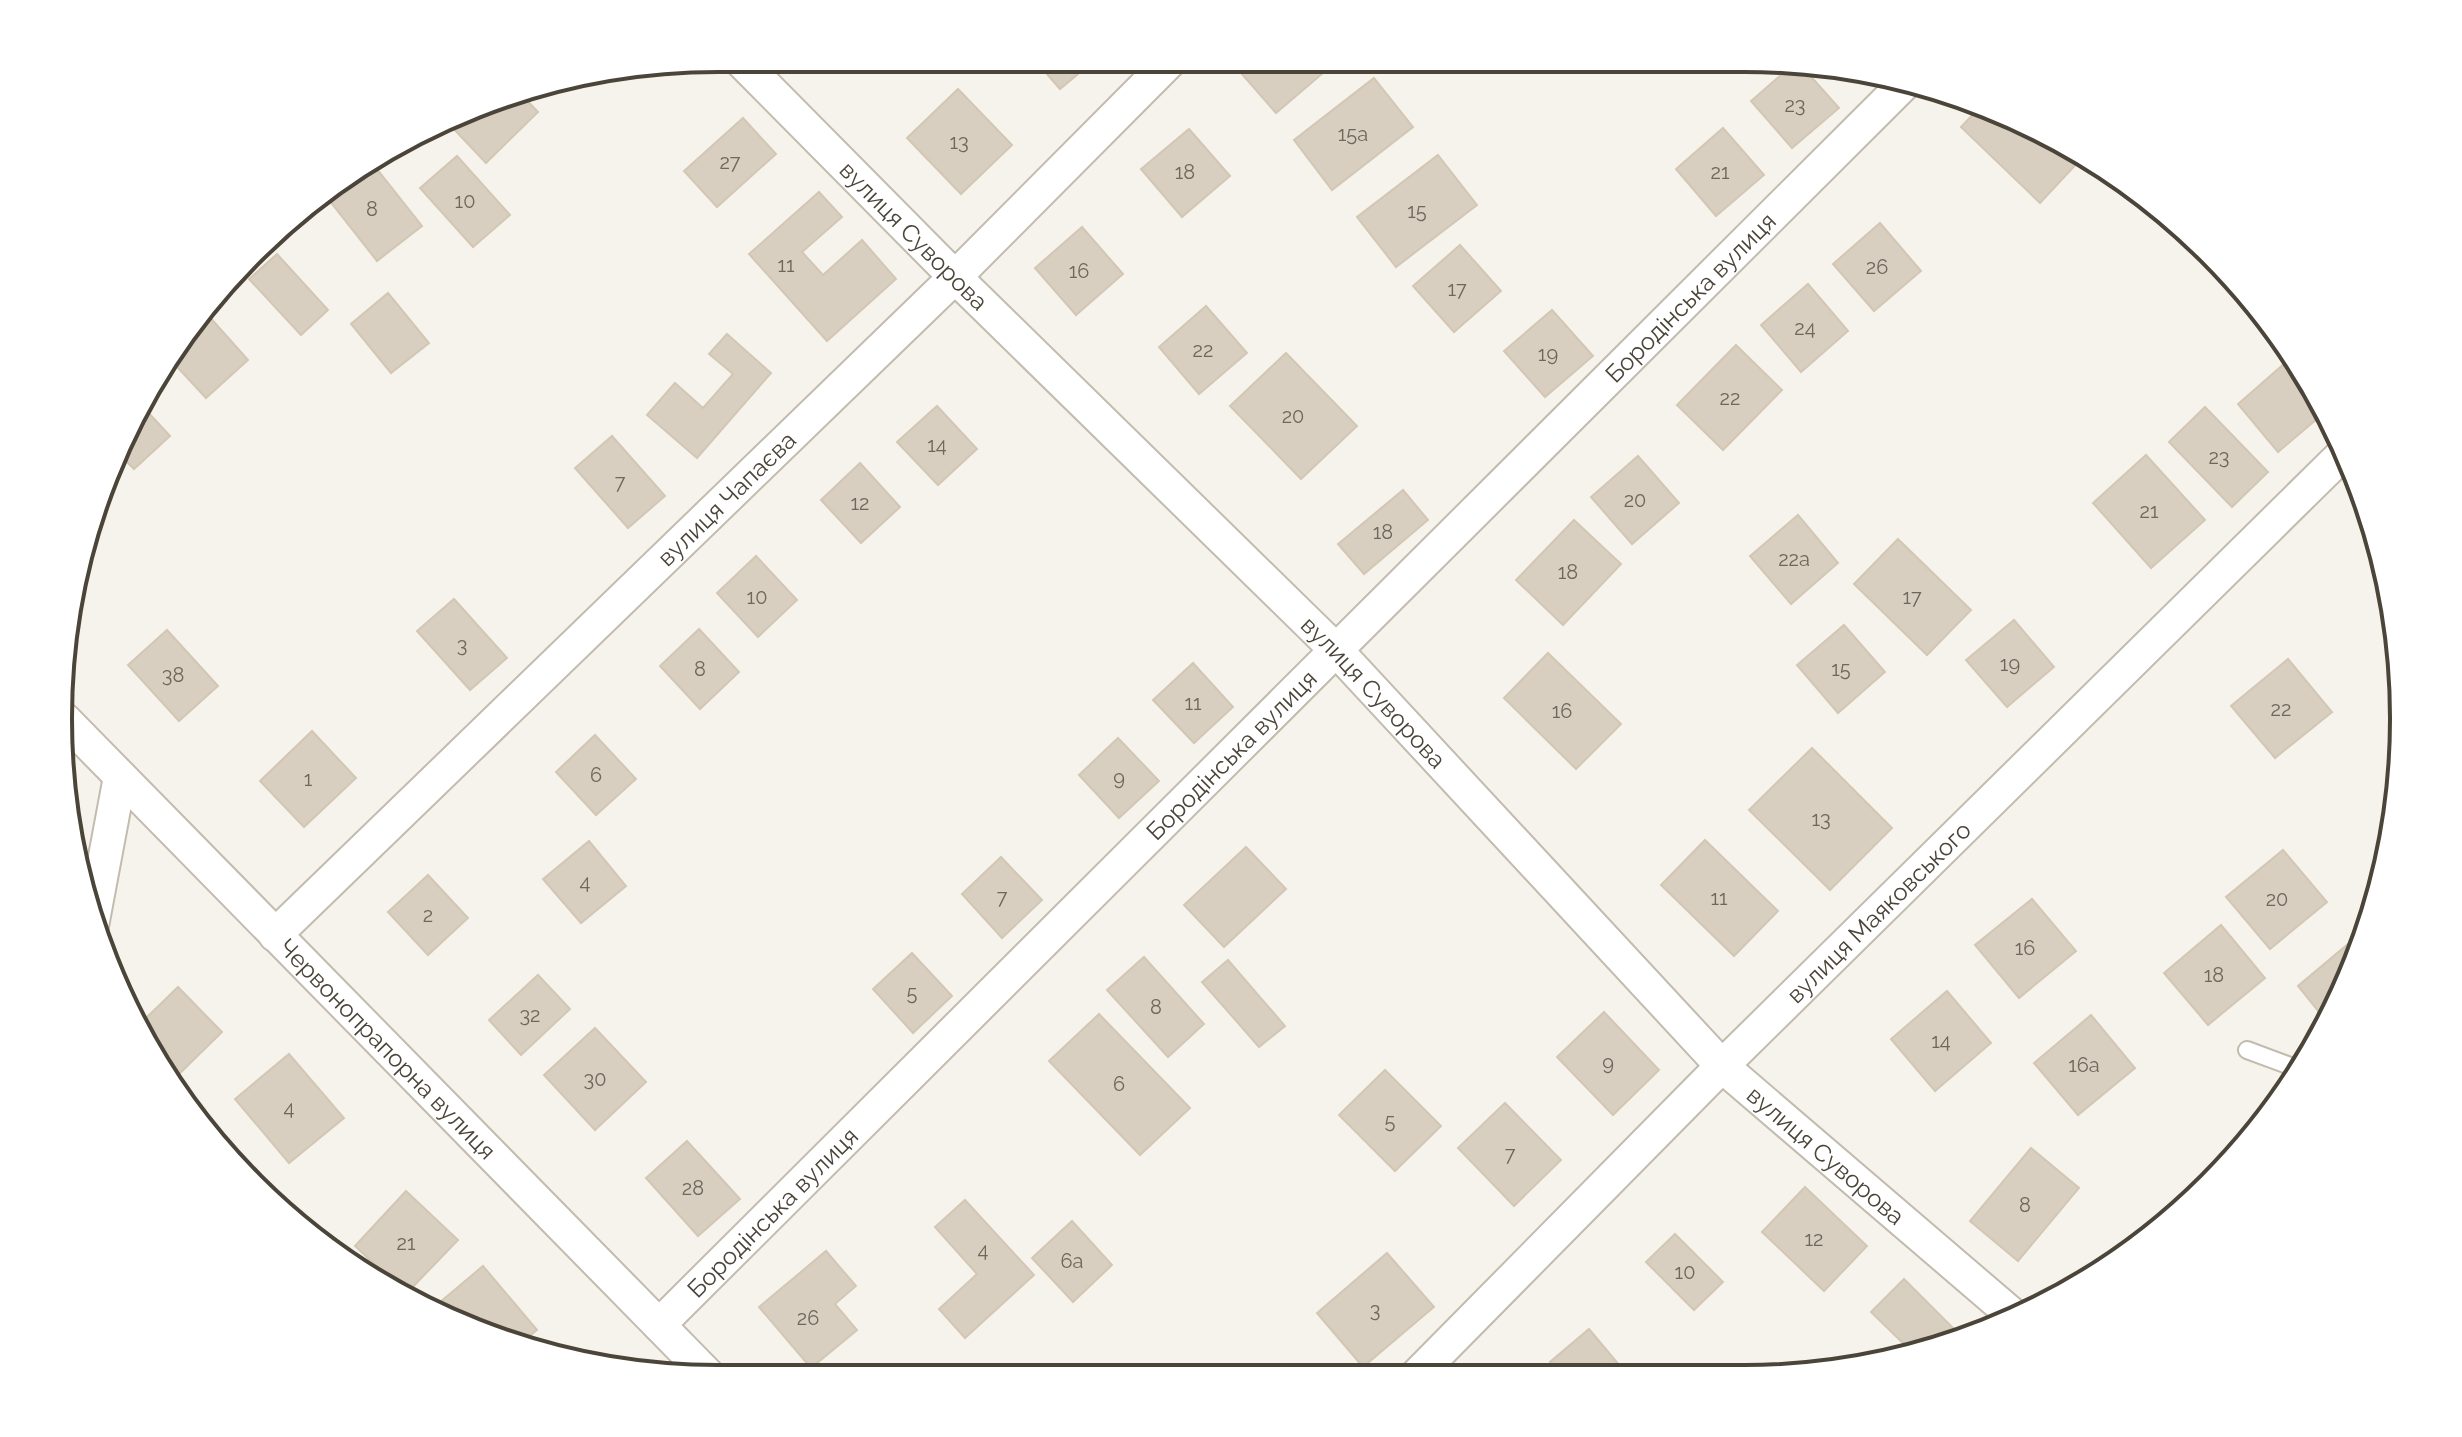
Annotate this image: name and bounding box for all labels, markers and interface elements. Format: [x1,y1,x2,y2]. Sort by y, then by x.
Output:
house number: 23 [1784,93,1806,117]
house number: 15а [1338,122,1368,146]
house number: 13 [949,130,969,154]
house number: 27 [719,150,741,174]
street label: вулиця Суворова [834,155,994,316]
house number: 18 [1175,160,1195,184]
house number: 21 [1711,160,1730,184]
house number: 10 [455,189,475,213]
house number: 8 [366,197,378,221]
house number: 15 [1407,199,1427,223]
street label: Бородінська вулиця [1599,206,1781,388]
house number: 11 [777,253,795,277]
house number: 26 [1866,255,1888,279]
house number: 16 [1069,259,1089,283]
house number: 17 [1447,277,1467,301]
house number: 24 [1794,316,1816,340]
house number: 22 [1193,338,1213,362]
house number: 19 [1538,342,1558,366]
house number: 22 [1720,386,1740,410]
house number: 20 [1282,404,1304,428]
street label: вулиця Чапаєва [651,425,801,572]
house number: 14 [927,433,947,457]
house number: 23 [2208,445,2230,469]
house number: 7 [615,470,626,494]
house number: 20 [1624,488,1646,512]
house number: 12 [851,491,869,515]
house number: 21 [2140,499,2159,523]
house number: 18 [1373,520,1393,544]
house number: 22а [1778,547,1810,571]
house number: 18 [1558,560,1578,584]
house number: 10 [747,585,767,609]
house number: 17 [1902,585,1922,609]
street label: вулиця Суворова [1296,610,1452,774]
house number: 3 [457,633,467,657]
house number: 19 [2000,652,2020,676]
house number: 8 [694,657,706,681]
house number: 15 [1831,657,1851,681]
house number: 38 [162,663,184,687]
street label: Бородінська вулиця [1140,664,1323,846]
house number: 11 [1184,691,1202,715]
house number: 22 [2271,697,2291,721]
house number: 16 [1552,699,1572,723]
house number: 6 [590,763,602,787]
house number: 9 [1113,766,1125,790]
house number: 1 [304,767,313,791]
house number: 13 [1811,807,1831,831]
street label: вулиця Маяковського [1780,815,1976,1009]
house number: 4 [580,870,591,894]
house number: 7 [997,885,1008,909]
house number: 11 [1710,886,1728,910]
house number: 20 [2266,887,2288,911]
house number: 2 [423,903,433,927]
street label: Червонопрапорна вулиця [273,932,502,1165]
house number: 16 [2015,936,2035,960]
house number: 18 [2204,963,2224,987]
house number: 5 [907,981,918,1005]
house number: 8 [1150,995,1162,1019]
house number: 32 [519,1003,541,1027]
house number: 14 [1931,1029,1951,1053]
house number: 9 [1602,1051,1614,1075]
house number: 16а [2068,1053,2100,1077]
house number: 30 [584,1067,606,1091]
house number: 6 [1113,1072,1125,1096]
street label: вулиця Суворова [1741,1080,1911,1231]
house number: 4 [284,1096,295,1120]
house number: 5 [1385,1109,1396,1133]
street label: Бородінська вулиця [681,1121,864,1303]
house number: 7 [1505,1142,1516,1166]
house number: 28 [682,1176,704,1200]
house number: 8 [2019,1193,2031,1217]
house number: 12 [1805,1227,1823,1251]
house number: 21 [397,1231,416,1255]
house number: 4 [978,1238,989,1262]
house number: 6а [1061,1249,1083,1273]
house number: 10 [1675,1260,1695,1284]
house number: 3 [1370,1298,1380,1322]
house number: 26 [797,1306,819,1330]

